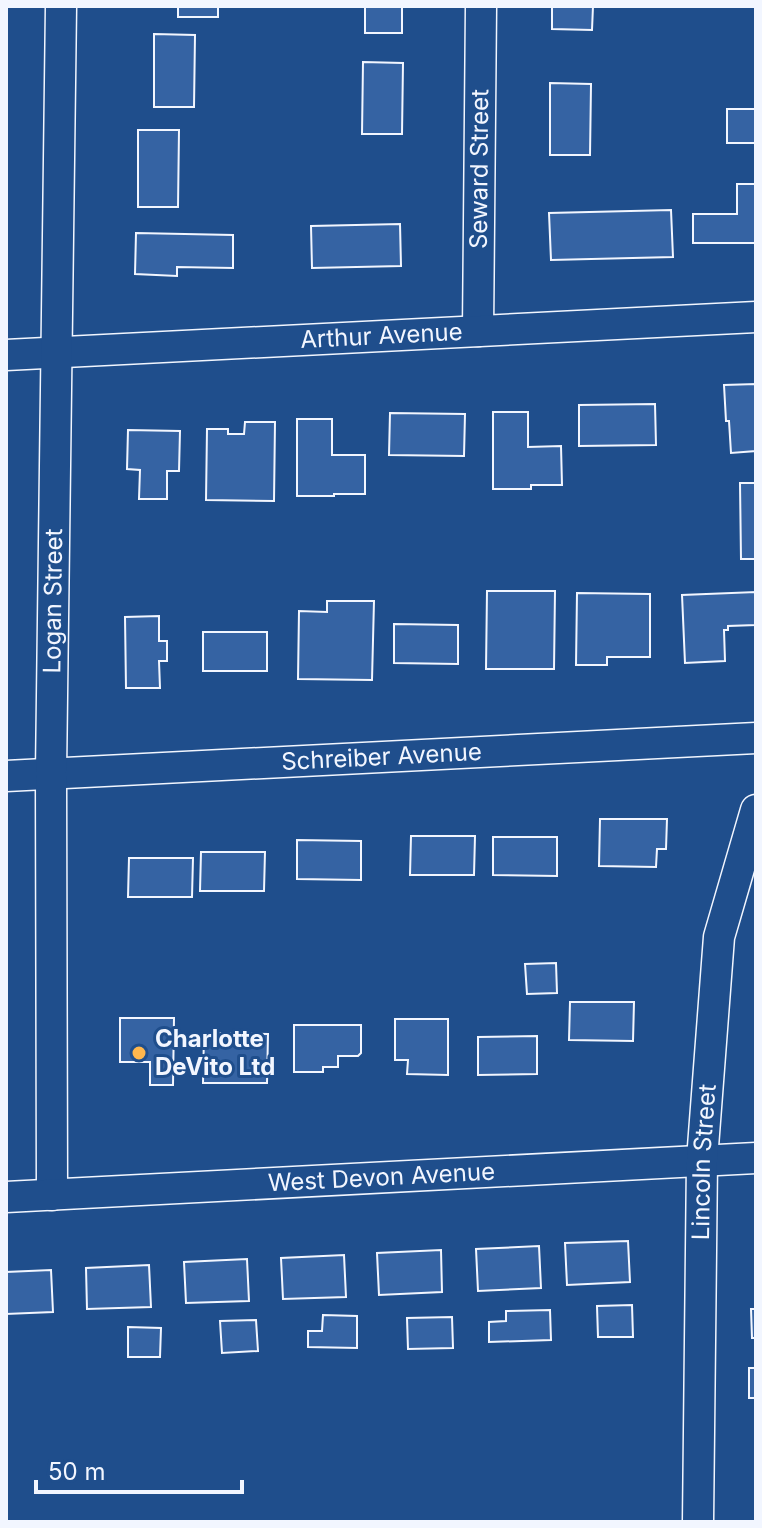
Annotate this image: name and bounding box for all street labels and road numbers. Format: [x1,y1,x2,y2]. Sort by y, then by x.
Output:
street label: Seward Street [464,89,494,249]
street label: Arthur Avenue [300,317,463,354]
street label: Logan Street [37,528,68,674]
street label: Schreiber Avenue [281,737,482,776]
street label: Lincoln Street [686,1083,722,1240]
street label: West Devon Avenue [267,1157,496,1197]

